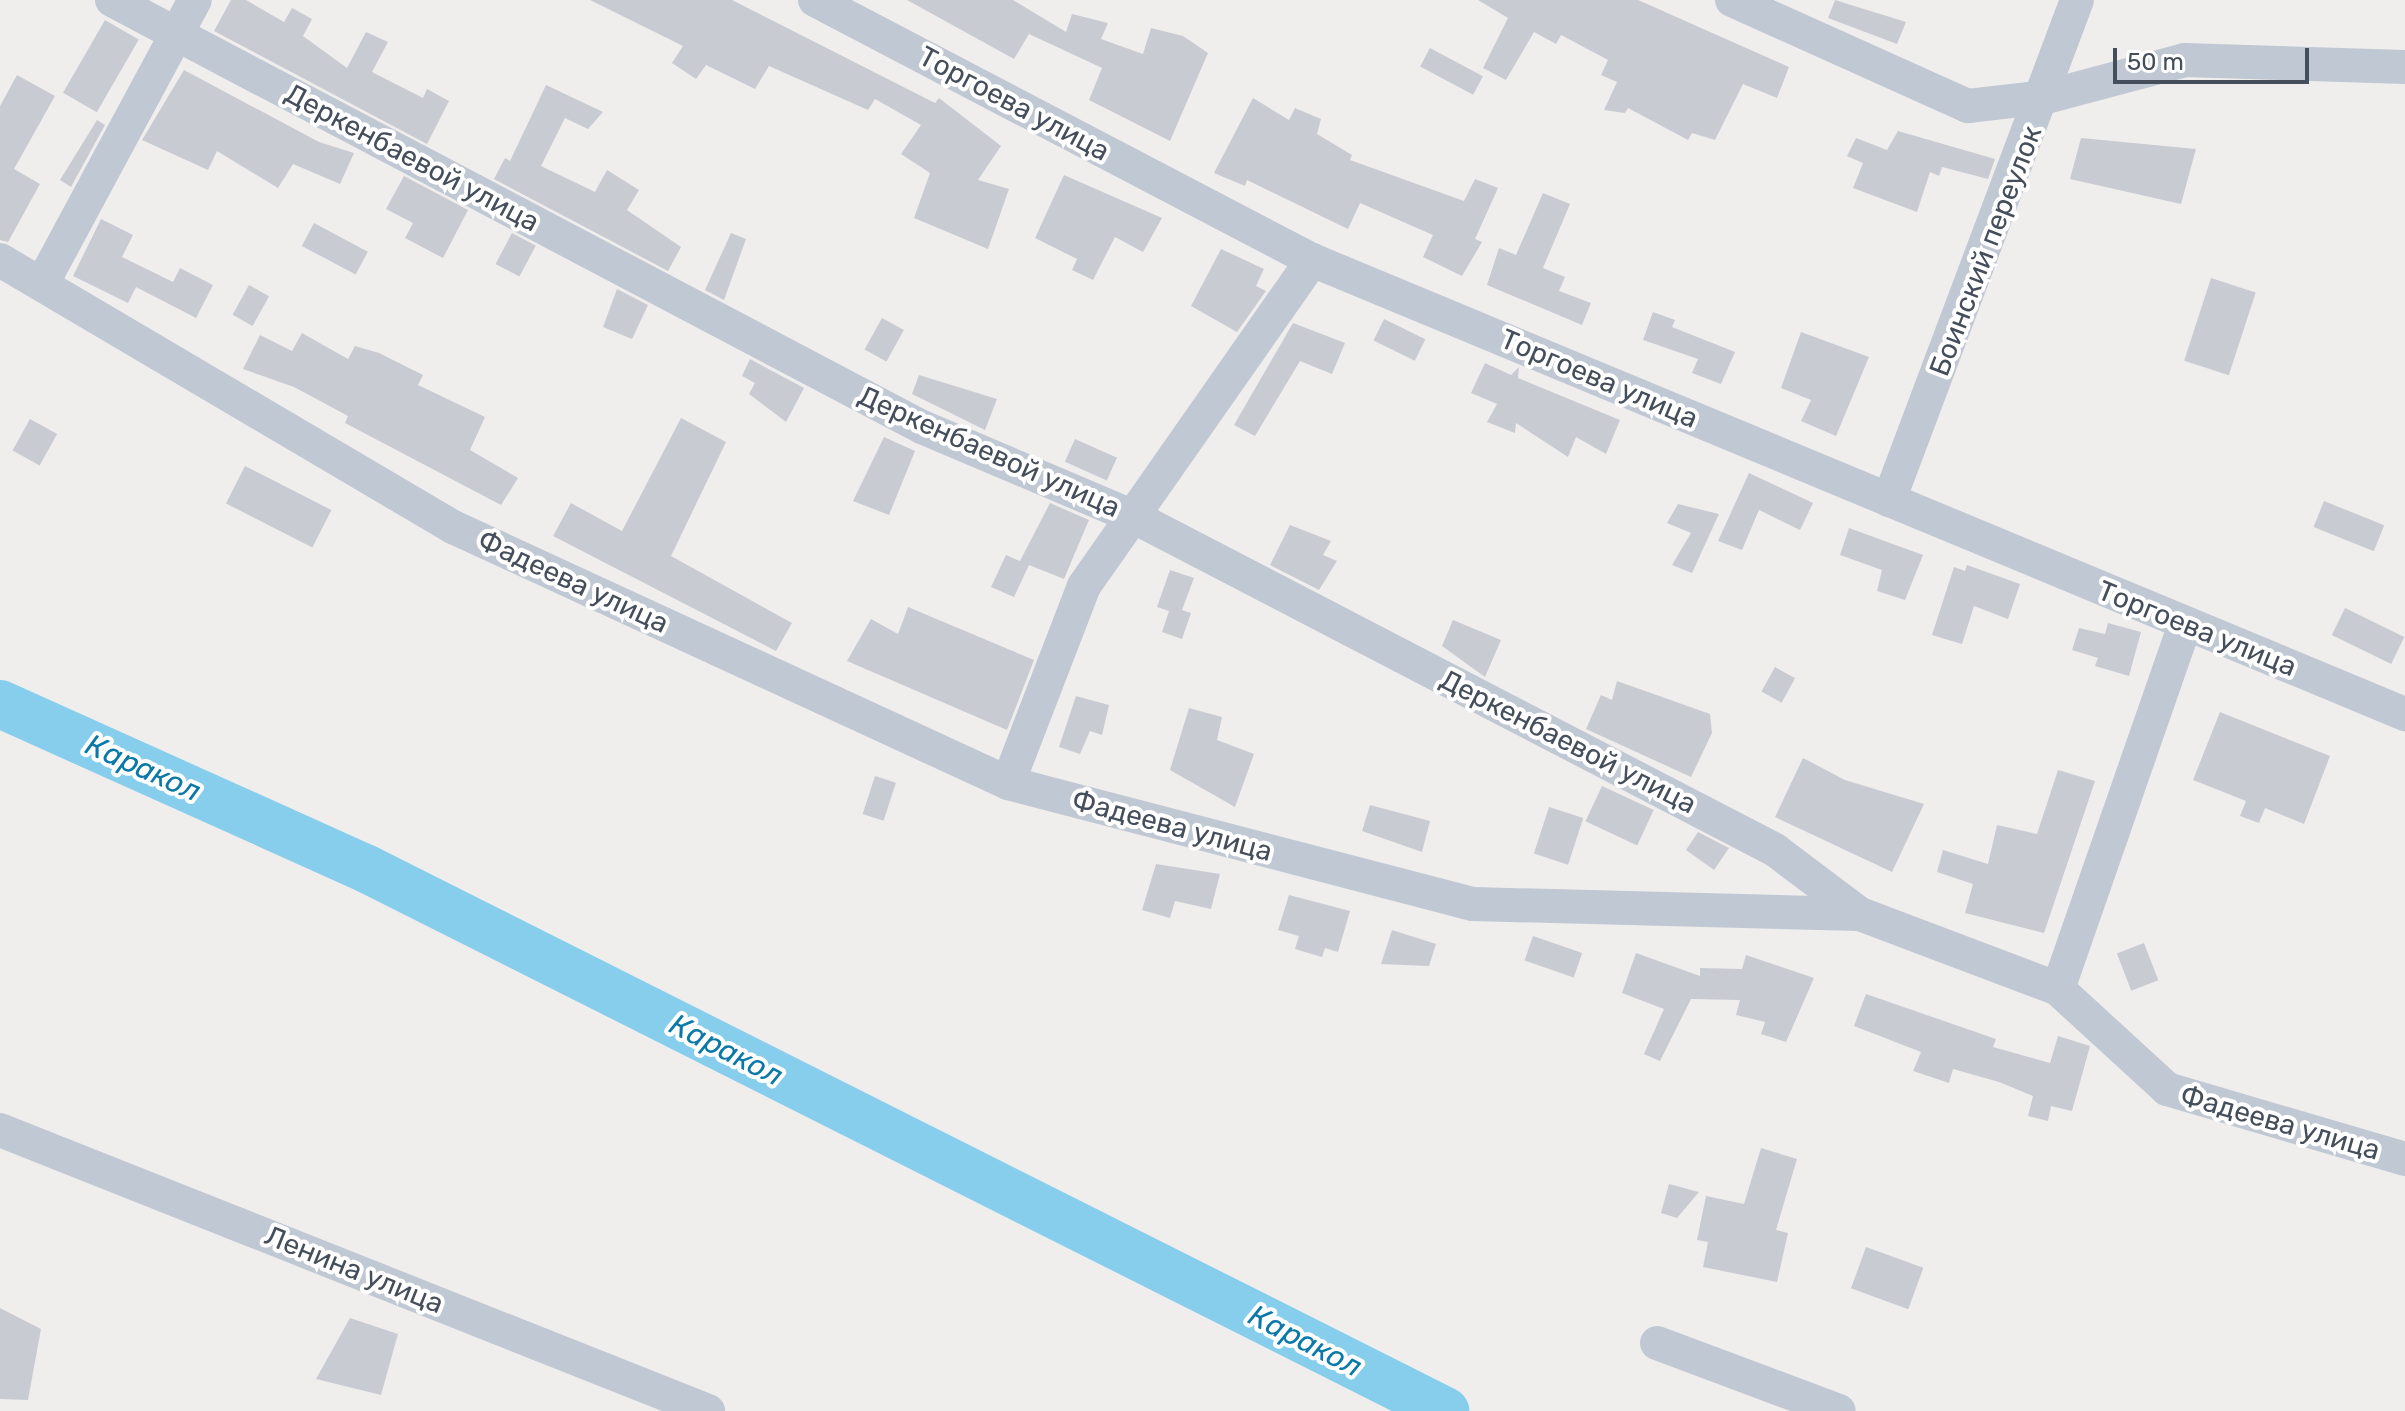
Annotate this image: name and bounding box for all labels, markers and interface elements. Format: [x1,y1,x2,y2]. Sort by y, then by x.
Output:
scale bar [2117,32,2313,82]
street label: Торгоева улица [913,40,1115,168]
text: 50 m [2127,48,2184,76]
street label: Деркенбаевой улица [279,77,545,239]
street label: Боинский переулок [1923,121,2049,381]
street label: Торгоева улица [1495,322,1703,436]
street label: Деркенбаевой улица [853,379,1125,525]
street label: Фадеева улица [472,523,674,641]
street label: Торгоева улица [2093,574,2301,684]
street label: Деркенбаевой улица [1434,663,1702,821]
water label: Каракол [80,727,206,809]
street label: Фадеева улица [1068,783,1276,869]
water label: Каракол [663,1006,789,1094]
street label: Фадеева улица [2176,1078,2384,1168]
street label: Ленина улица [260,1219,448,1321]
water label: Каракол [1242,1297,1368,1385]

